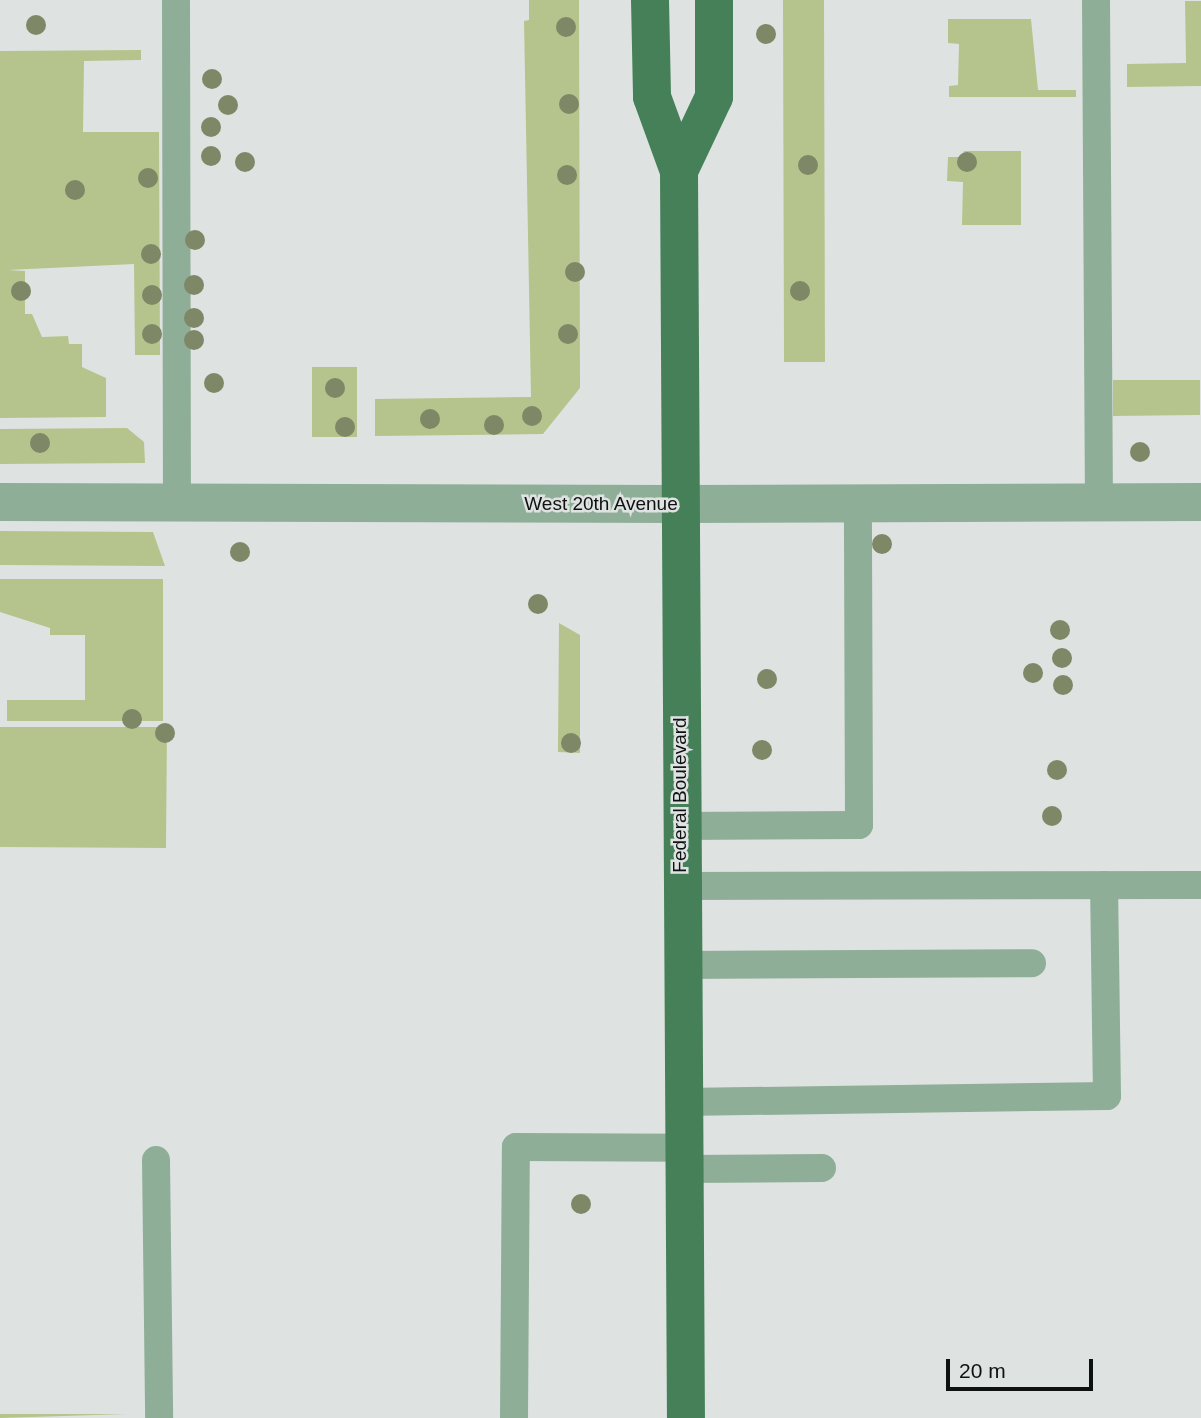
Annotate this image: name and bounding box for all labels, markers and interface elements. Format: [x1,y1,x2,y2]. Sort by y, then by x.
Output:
street label: West 20th Avenue [524,493,678,515]
street label: Federal Boulevard [669,717,691,873]
scale bar [949,1344,1096,1388]
text: 20 m [959,1359,1006,1382]

